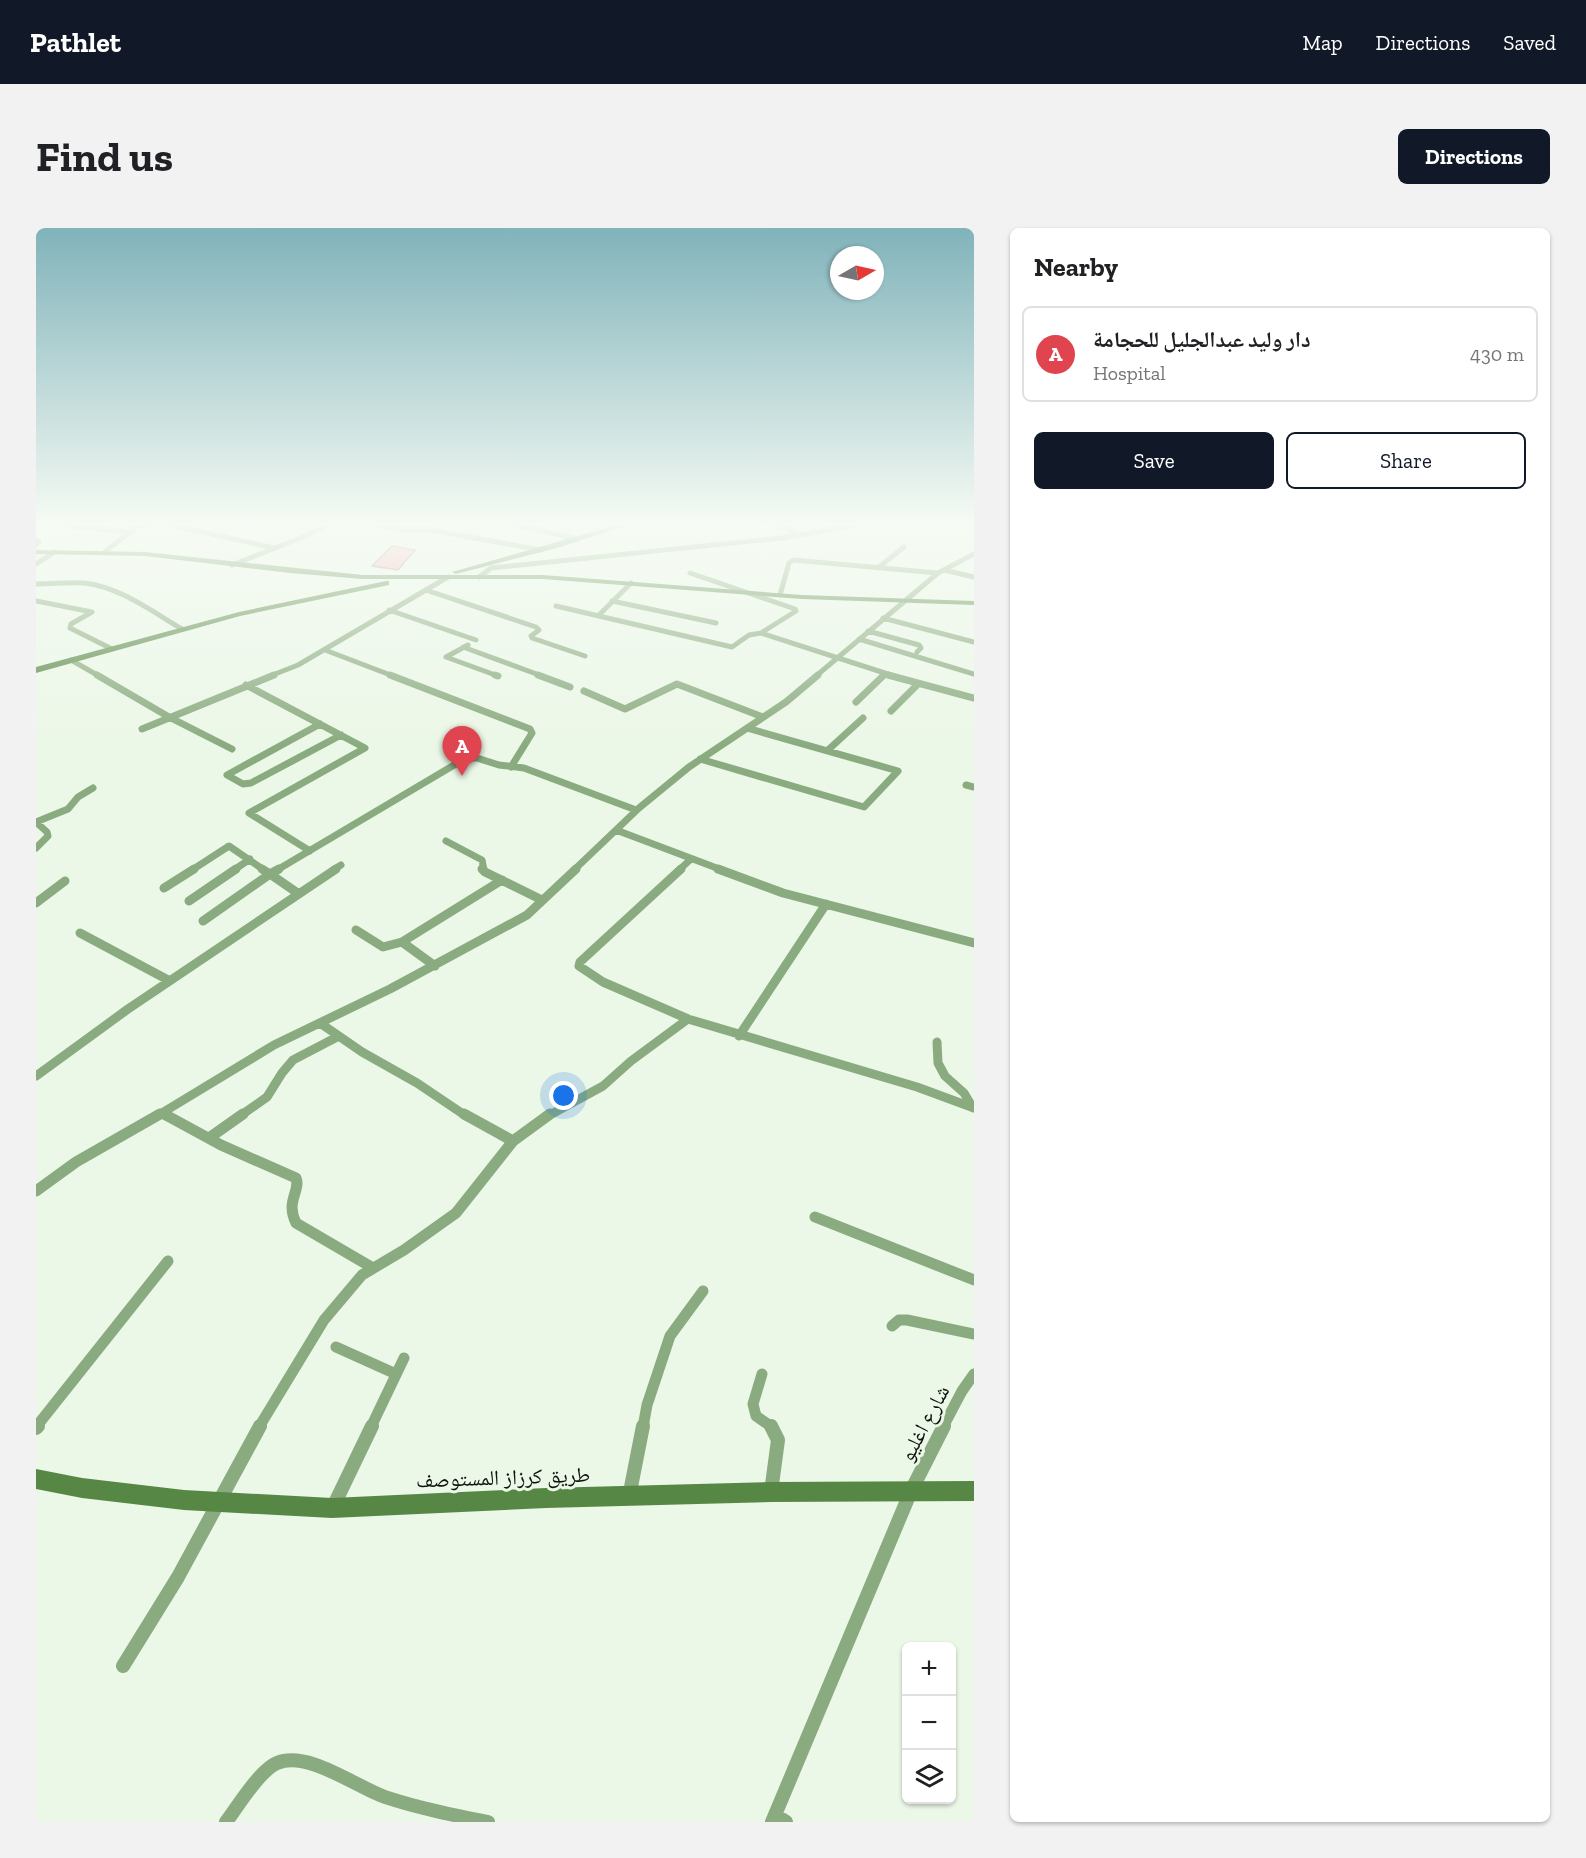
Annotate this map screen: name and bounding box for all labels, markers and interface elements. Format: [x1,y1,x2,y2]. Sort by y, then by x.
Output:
text: Pathlet [30,26,121,59]
text: Map [1303,30,1343,55]
text: Directions [1376,30,1470,55]
text: Saved [1503,30,1556,55]
button: Directions [1398,129,1550,184]
text: Find us [36,131,173,182]
north arrow [830,246,884,300]
text: Nearby [1034,251,1118,283]
text: دار وليد عبدالجليل للحجامة [1093,326,1311,353]
text: A [1049,342,1062,366]
text: 430 m [1470,342,1524,366]
text: Hospital [1093,361,1166,385]
button: Save [1034,432,1274,489]
button: Share [1286,432,1526,489]
pin: A [442,726,482,776]
your location [549,1081,578,1110]
street label: شارع اغليو [894,1381,955,1466]
street label: طريق كرزاز المستوصف [416,1461,590,1494]
map controls [902,1642,956,1804]
button: + [902,1642,956,1696]
button: − [902,1696,956,1750]
button: layers [902,1750,956,1804]

